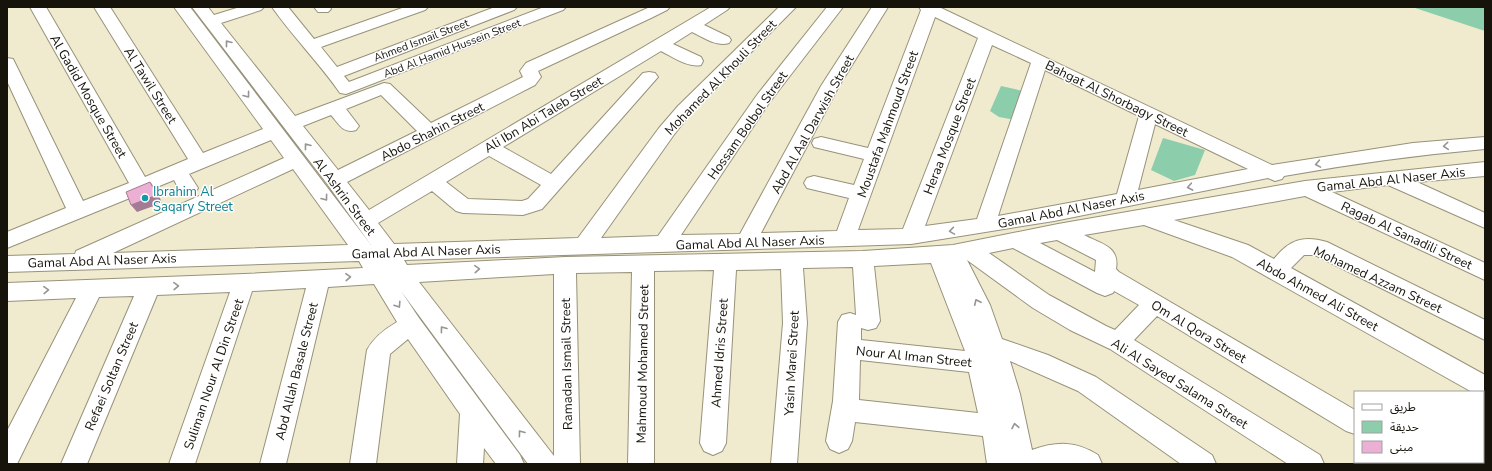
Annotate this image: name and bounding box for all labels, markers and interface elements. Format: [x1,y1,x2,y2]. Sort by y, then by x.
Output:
street label: Ahmed Ismail Street [371,15,471,66]
street label: Abd Al Hamid Hussein Street [381,15,523,82]
street label: Mohamed Al Khouli Street [661,16,781,139]
street label: Al Gadid Mosque Street [45,32,131,162]
one-way arrow [226,40,233,47]
street label: Al Tawil Street [119,44,181,128]
street label: Moustafa Mahmoud Street [853,48,923,200]
street label: Abd Al Aal Darwish Street [767,51,859,197]
street label: Bahgat Al Shorbagy Street [1042,56,1191,142]
street label: Hossam Bolbol Street [704,67,792,183]
street label: Ali Ibn Abi Taleb Street [481,72,607,157]
street label: Heraa Mosque Street [919,75,981,197]
one-way arrow [242,90,249,97]
street label: Abdo Shahin Street [378,98,488,166]
one-way arrow [1443,142,1449,151]
one-way arrow [305,143,312,150]
street label: Al Ashrin Street [309,154,380,240]
one-way arrow [1314,160,1321,168]
street label: Gamal Abd Al Naser Axis [1316,163,1466,197]
place label: Ibrahim Al Saqary Street [153,183,233,216]
one-way arrow [1186,183,1193,191]
street label: Gamal Abd Al Naser Axis [996,187,1146,233]
marker: Ibrahim Al Saqary Street [140,193,150,203]
one-way arrow [320,194,327,201]
street label: Ragab Al Sanadili Street [1338,198,1476,274]
one-way arrow [948,226,955,235]
street label: Gamal Abd Al Naser Axis [675,231,825,255]
street label: Gamal Abd Al Naser Axis [351,240,501,264]
street label: Mohamed Azzam Street [1310,242,1445,318]
street label: Gamal Abd Al Naser Axis [27,249,177,273]
street label: Abdo Ahmed Ali Street [1254,254,1382,336]
one-way arrow [474,265,480,274]
one-way arrow [345,273,351,281]
one-way arrow [173,282,179,291]
street label: Mahmoud Mohamed Street [633,284,653,444]
one-way arrow [43,286,49,295]
street label: Suliman Nour Al Din Street [180,296,248,452]
street label: Om Al Qora Street [1147,296,1250,368]
street label: Ramadan Ismail Street [557,297,577,430]
street label: Ahmed Idris Street [707,297,733,408]
one-way arrow [974,298,982,306]
street label: Abd Allah Basale Street [271,300,323,442]
one-way arrow [394,301,401,308]
street label: Yasin Marei Street [780,310,804,417]
street label: Refaei Soltan Street [81,319,143,434]
one-way arrow [440,326,447,333]
street label: Ali Al Sayed Salama Street [1108,334,1252,434]
street label: Nour Al Iman Street [855,342,973,372]
legend [1354,391,1484,463]
text: طريق [1390,399,1416,415]
text: حديقة [1390,419,1419,435]
one-way arrow [1011,423,1019,429]
one-way arrow [519,430,526,437]
text: مبنى [1390,439,1413,455]

